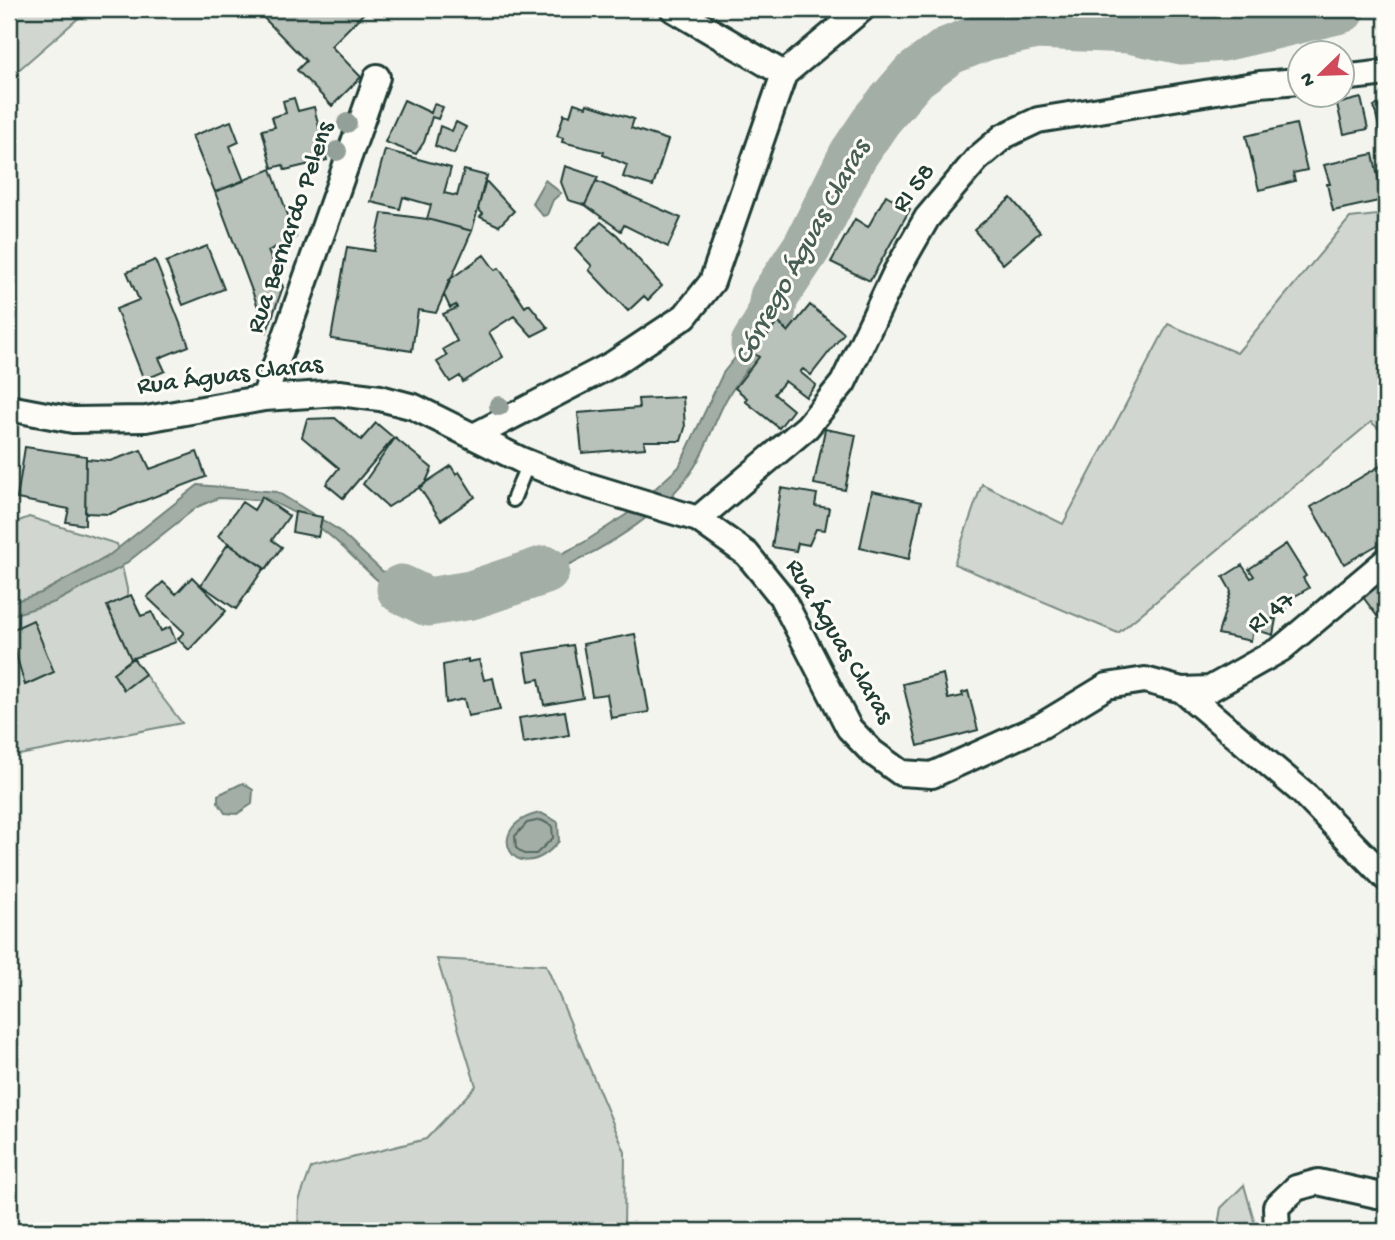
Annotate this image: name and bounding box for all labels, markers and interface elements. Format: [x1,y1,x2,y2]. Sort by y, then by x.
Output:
north arrow [1286,38,1356,108]
text: N [1296,69,1322,89]
street label: Rua Bernardo Pelens [241,117,343,338]
water label: Córrego Águas Claras [728,133,880,371]
street label: RI 58 [886,158,944,220]
street label: Rua Águas Claras [136,350,326,404]
street label: Rua Águas Claras [777,554,900,731]
street label: RI 47 [1242,585,1303,642]

